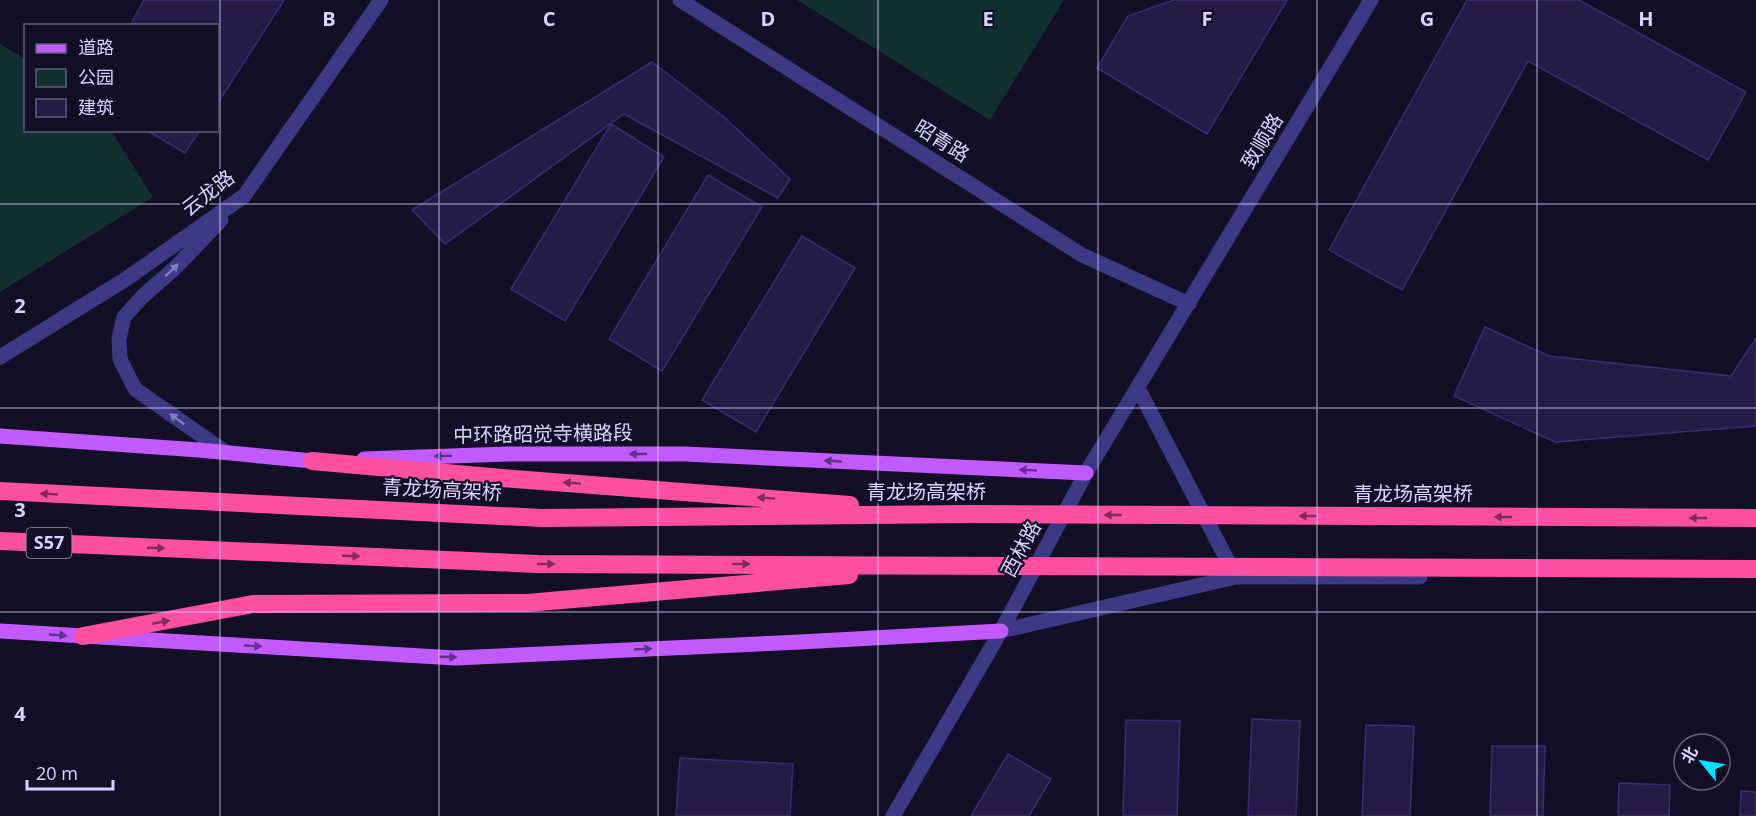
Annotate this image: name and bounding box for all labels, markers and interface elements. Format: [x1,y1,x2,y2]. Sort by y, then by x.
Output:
text: B [322,5,336,32]
text: C [543,5,556,32]
text: D [761,5,775,32]
text: E [982,5,994,32]
text: F [1202,5,1212,32]
text: G [1420,5,1434,32]
text: H [1638,5,1654,32]
legend [24,24,219,132]
text: 道路 [78,35,114,59]
text: 公园 [78,65,114,89]
text: 建筑 [78,95,114,119]
street label: 致顺路 [1235,108,1289,173]
street label: 昭青路 [910,113,975,168]
street label: 云龙路 [176,163,240,222]
one-way arrow [165,264,179,278]
text: 2 [14,292,26,319]
one-way arrow [170,413,186,425]
street label: 中环路昭觉寺横路段 [453,418,633,449]
one-way arrow [629,449,648,459]
one-way arrow [434,451,453,461]
one-way arrow [823,457,842,466]
one-way arrow [1018,466,1037,475]
street label: 青龙场高架桥 [381,473,503,506]
one-way arrow [562,478,581,488]
street label: 青龙场高架桥 [866,478,986,505]
street label: 青龙场高架桥 [1353,480,1473,507]
one-way arrow [39,489,58,498]
one-way arrow [757,494,776,503]
text: 3 [14,496,26,523]
one-way arrow [1103,510,1122,520]
one-way arrow [1298,511,1317,521]
one-way arrow [1493,512,1512,522]
one-way arrow [1688,513,1707,523]
street label: 西林路 [995,516,1047,582]
road number: S57 [26,528,72,558]
one-way arrow [147,543,166,553]
one-way arrow [342,551,361,561]
one-way arrow [537,559,556,568]
one-way arrow [732,559,751,569]
one-way arrow [151,617,170,626]
one-way arrow [49,630,68,639]
one-way arrow [244,641,263,651]
one-way arrow [633,645,652,654]
one-way arrow [438,652,457,662]
text: 4 [14,700,26,727]
north arrow [1672,732,1732,792]
text: 北 [1675,742,1703,767]
scale bar [27,753,112,791]
text: 20 m [36,761,78,785]

